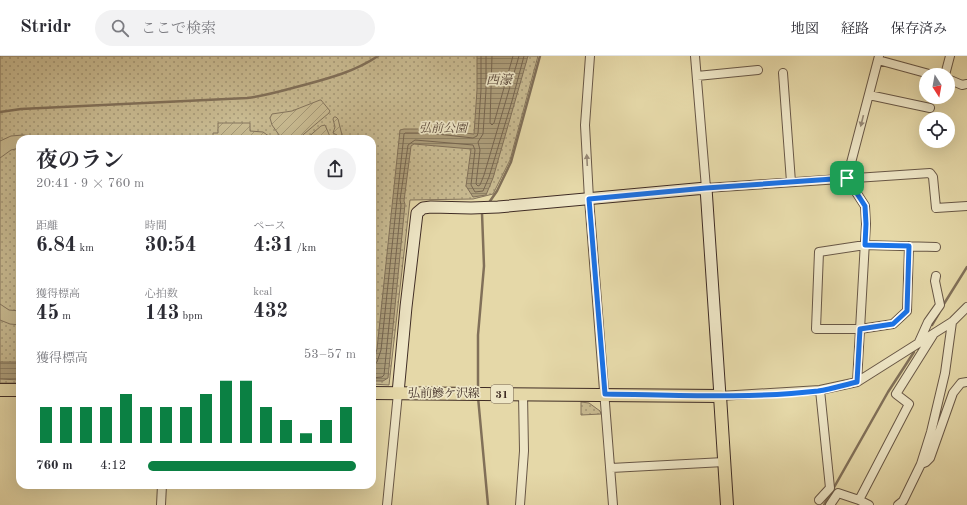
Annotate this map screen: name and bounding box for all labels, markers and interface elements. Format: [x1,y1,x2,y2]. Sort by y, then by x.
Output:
search box [95,10,375,46]
icon: search [109,17,131,39]
text: Stridr [20,18,71,37]
text: ここで検索 [141,22,216,37]
text: 地図 [791,22,819,36]
text: 経路 [841,22,869,36]
text: 保存済み [891,22,947,36]
north arrow [919,68,955,104]
map controls [919,68,955,148]
water label: 西濠 [486,73,514,87]
button: locate [919,112,955,148]
one-way arrow [859,115,865,127]
park label: 弘前公園 [419,121,469,135]
button: share [314,148,356,190]
text: 夜のラン [36,150,124,172]
one-way arrow [583,154,590,166]
pin [830,161,864,195]
icon: arrive [836,167,858,189]
text: 20:41 · 9 × 760 m [36,177,144,190]
text: 距離 [36,221,58,232]
text: 時間 [145,221,167,232]
text: ペース [253,221,286,232]
text: 6.84 [36,236,76,256]
text: 30:54 [145,236,197,256]
text: 4:31 [253,236,294,256]
text: km [76,243,94,254]
text: /km [294,243,316,254]
text: kcal [253,287,272,298]
text: 獲得標高 [36,289,80,300]
text: 心拍数 [145,289,178,300]
text: 432 [253,302,288,322]
text: 45 [36,304,59,324]
text: 143 [145,304,179,324]
text: m [59,311,71,322]
text: bpm [179,311,203,322]
text: 53–57 m [304,348,356,361]
text: 獲得標高 [36,352,88,365]
road number: 31 [491,385,513,403]
street label: 弘前鰺ケ沢線 [408,386,480,400]
text: 760 m [36,459,73,472]
text: 4:12 [100,459,126,472]

